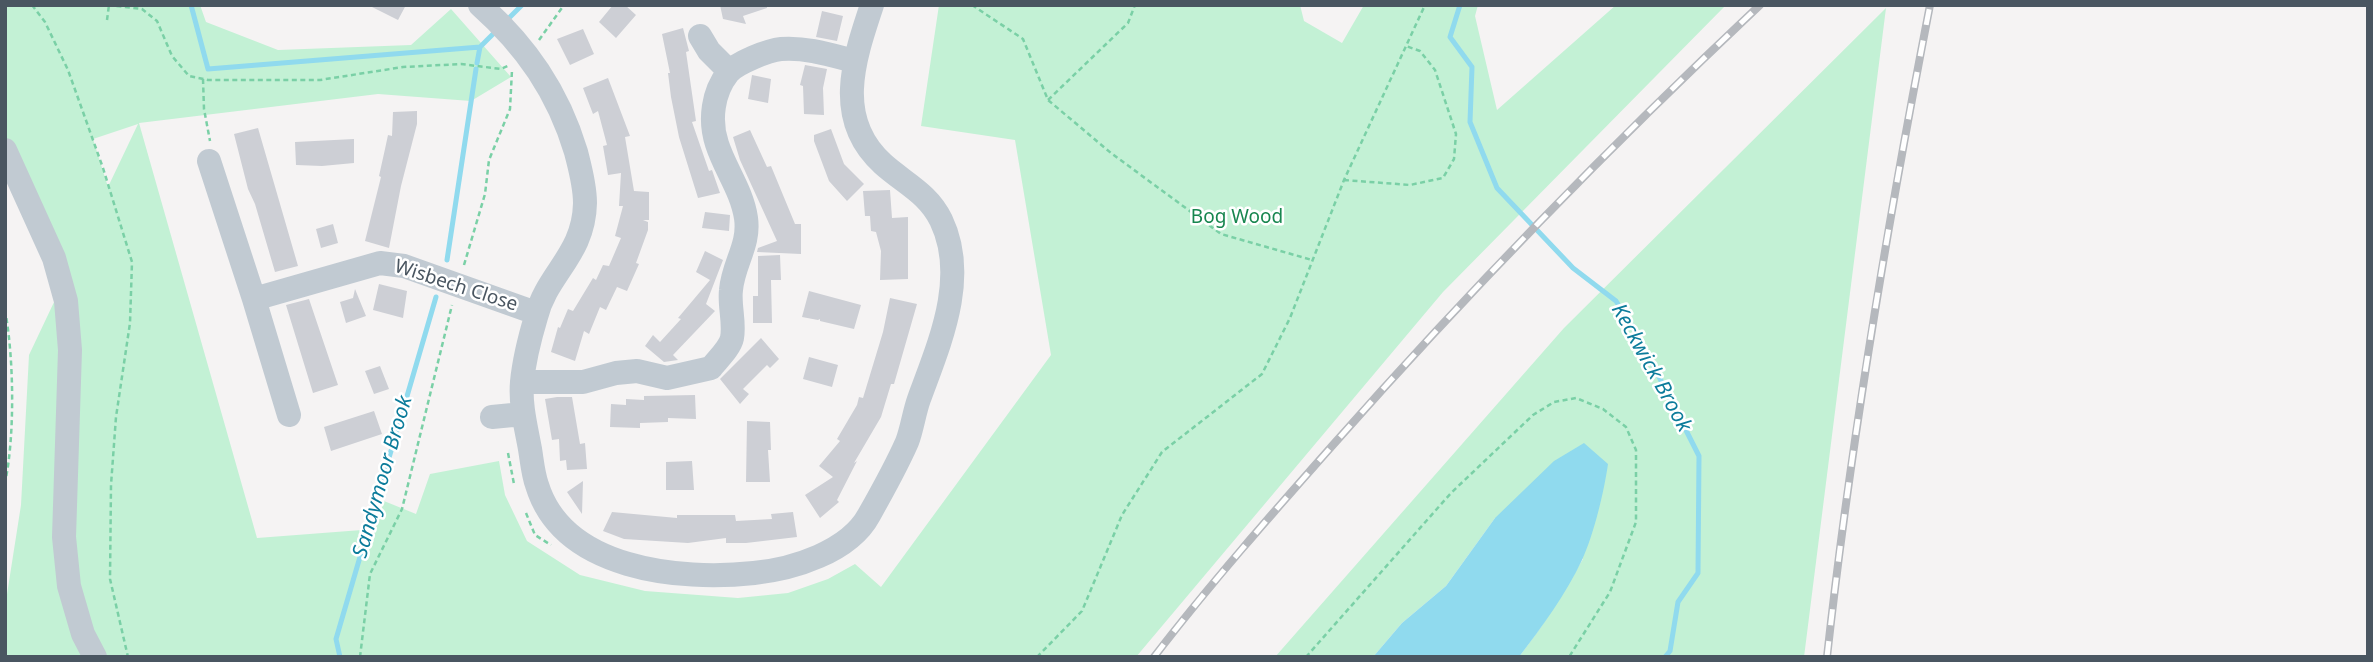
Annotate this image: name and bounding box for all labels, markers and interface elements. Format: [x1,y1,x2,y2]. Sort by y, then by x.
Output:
park label: Bog Wood [1191,207,1283,229]
street label: Wisbech Close [392,255,520,317]
water label: Keckwick Brook [1605,299,1697,437]
water label: Sandymoor Brook [348,393,418,561]

